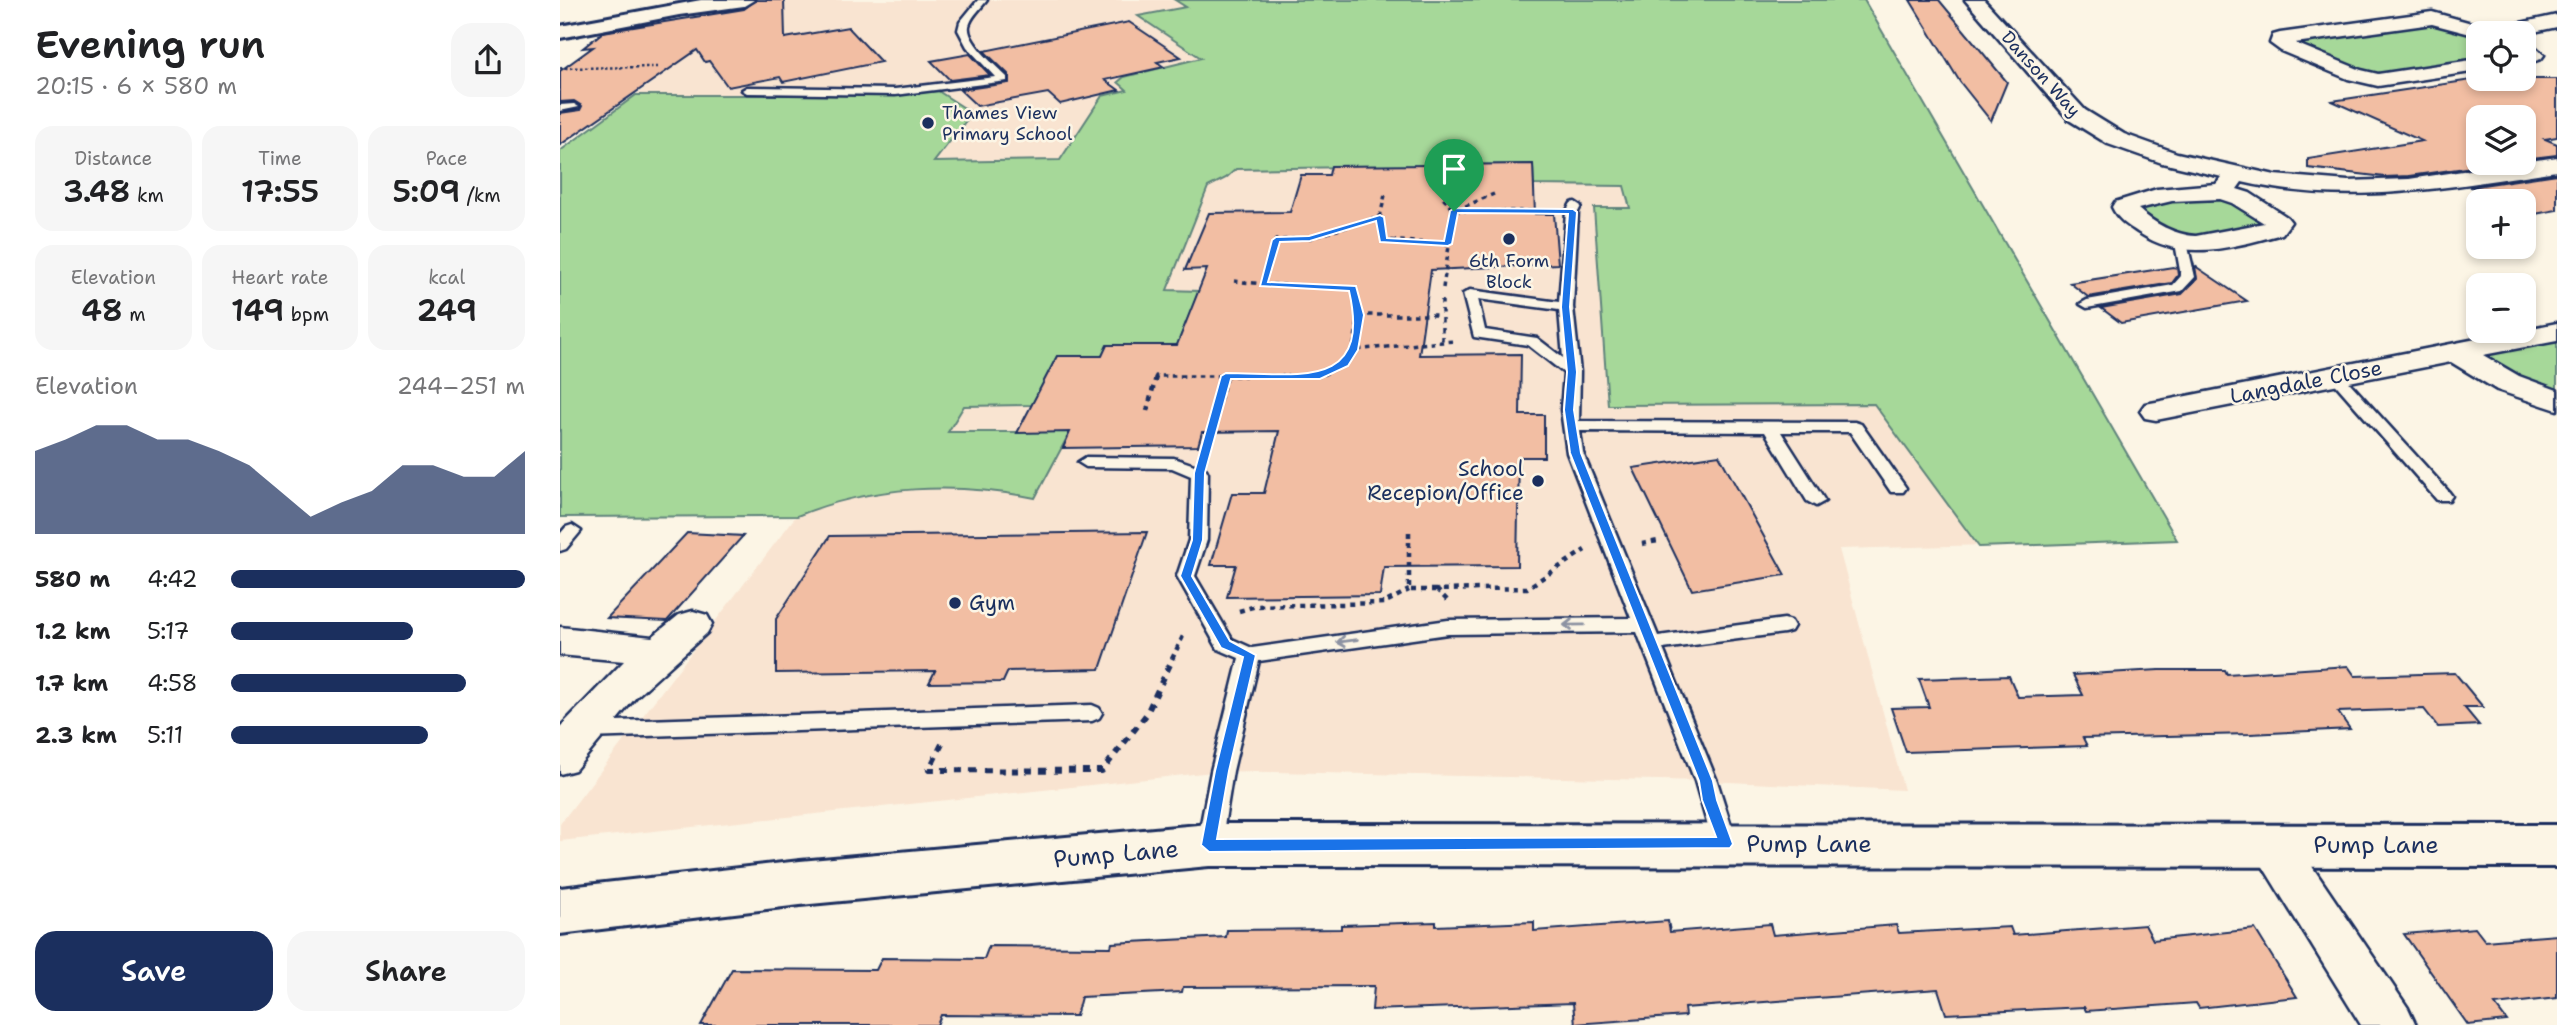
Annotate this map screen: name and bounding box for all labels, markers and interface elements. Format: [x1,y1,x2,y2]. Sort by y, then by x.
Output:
text: Evening run [35,19,265,70]
map controls [2466,21,2536,343]
button: locate [2466,21,2536,91]
button: share [451,23,525,97]
street label: Danson Way [1996,26,2086,122]
text: 20:15 · 6 × 580 m [35,71,237,101]
place label: Thames View Primary School [942,101,1073,146]
button: layers [2466,105,2536,175]
marker: Thames View Primary School [920,115,936,131]
pin [1424,139,1484,211]
text: Distance [74,146,152,171]
text: Time [258,146,302,171]
text: Pace [426,146,468,171]
icon: arrive [1435,150,1473,188]
text: 3.48 [63,171,130,212]
text: 17:55 [241,171,319,212]
text: 5:09 [393,171,460,212]
text: km [130,183,164,208]
text: /km [460,183,501,208]
button: + [2466,189,2536,259]
marker: 6th Form Block [1501,231,1517,247]
place label: 6th Form Block [1469,249,1549,294]
text: Elevation [71,265,156,290]
text: Heart rate [232,265,328,290]
text: kcal [428,265,465,290]
button: − [2466,273,2536,343]
text: 48 [81,290,123,331]
text: 149 [231,290,284,331]
text: 249 [416,290,477,331]
text: m [123,302,146,327]
text: bpm [284,302,329,327]
street label: Langdale Close [2227,354,2385,410]
text: Elevation [35,371,138,401]
text: 244–251 m [397,371,525,401]
place label: School Recepion/Office [1367,455,1525,507]
marker: School Recepion/Office [1530,473,1546,489]
text: 580 m [35,564,110,594]
text: 4:42 [147,564,198,594]
place label: Gym [969,589,1015,617]
marker: Gym [947,595,963,611]
text: 1.2 km [35,616,111,646]
text: 5:17 [147,616,189,646]
one-way arrow [1562,619,1585,632]
one-way arrow [1336,635,1359,648]
text: 1.7 km [35,668,108,698]
text: 4:58 [147,668,198,698]
text: 2.3 km [35,720,117,750]
text: 5:11 [147,720,183,750]
street label: Pump Lane [1746,828,1872,860]
street label: Pump Lane [2313,829,2439,861]
street label: Pump Lane [1052,833,1180,875]
button: Save [35,931,273,1011]
button: Share [287,931,525,1011]

